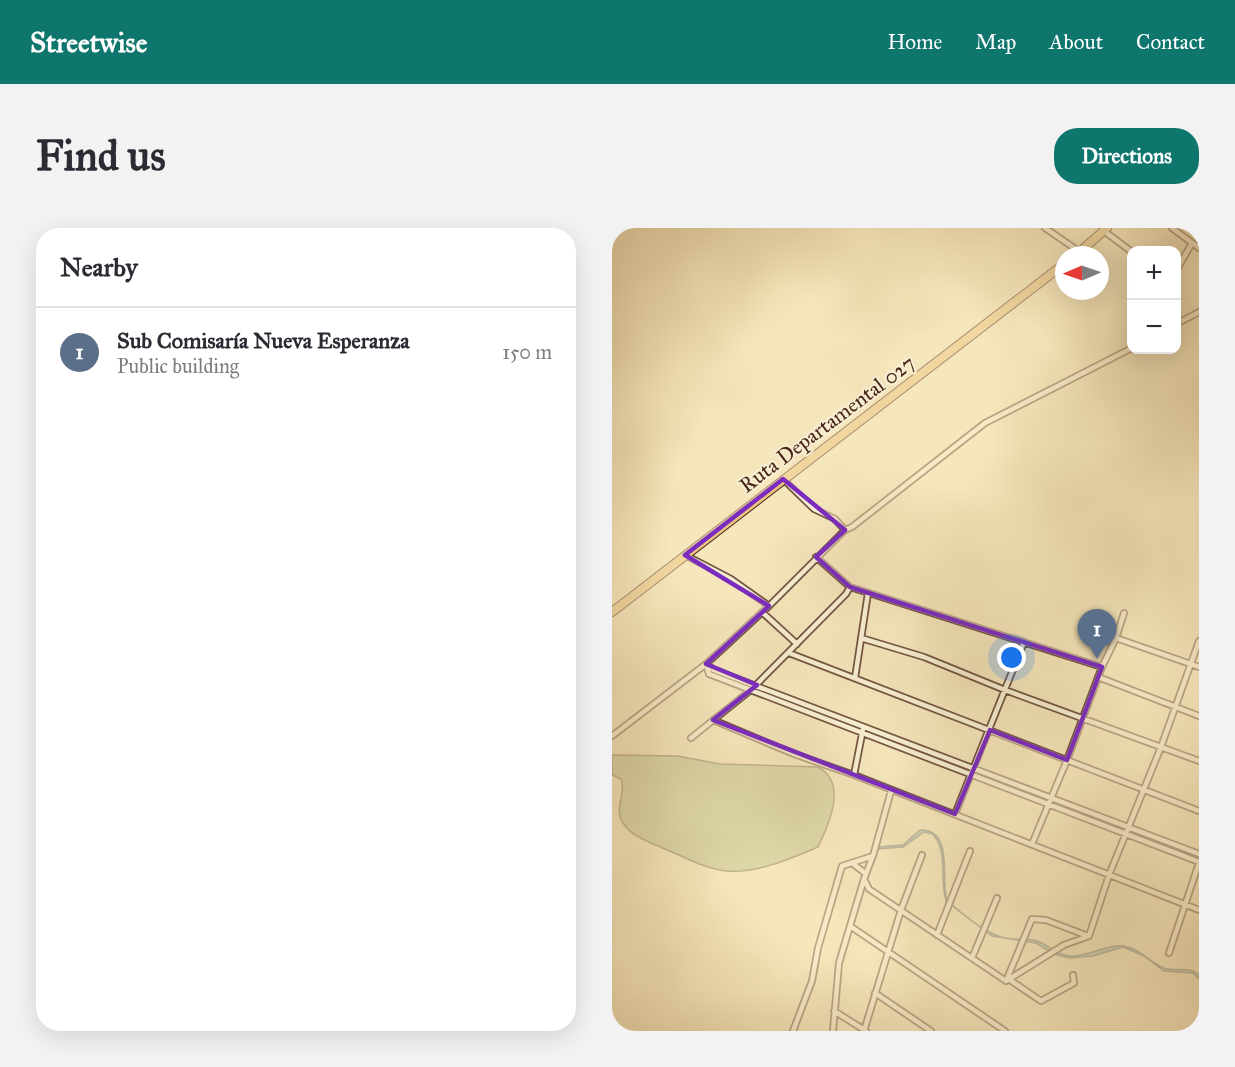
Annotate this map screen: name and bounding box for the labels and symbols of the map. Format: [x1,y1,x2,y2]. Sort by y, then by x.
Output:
north arrow [1055,246,1109,300]
street label: Ruta Departamental 027 [734,350,920,498]
pin: 1 [1078,610,1116,659]
your location [997,643,1026,672]

